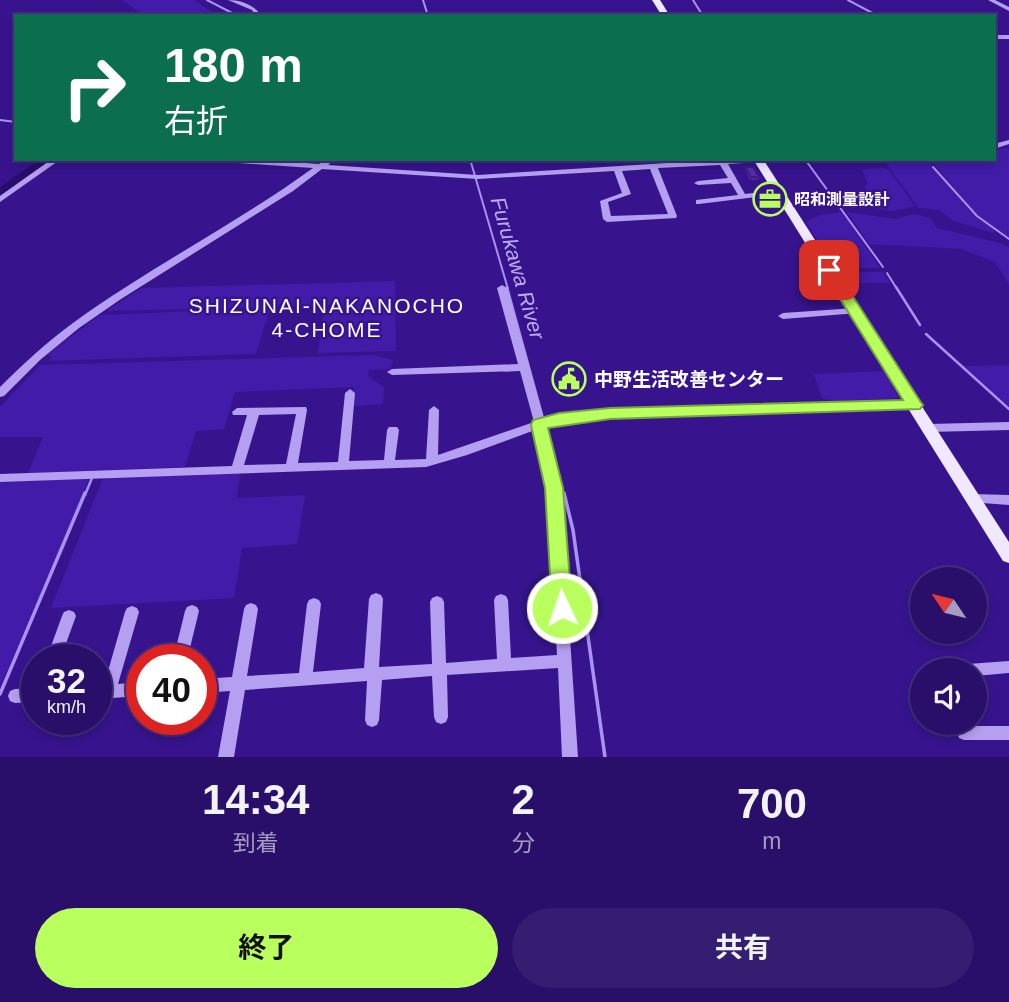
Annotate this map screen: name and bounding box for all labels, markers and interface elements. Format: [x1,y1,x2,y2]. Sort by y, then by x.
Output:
text: 180 m [164,38,303,92]
icon: right [49,42,140,133]
text: 右折 [164,103,228,139]
office icon: 昭和測量設計 [751,180,789,218]
place label: 昭和測量設計 [794,191,890,208]
water label: Furukawa River [487,194,550,343]
pin [799,240,859,300]
icon: arrive [810,251,848,289]
district label: SHIZUNAI-NAKANOCHO 4-CHOME [189,294,465,341]
public building icon: 中野生活改善センター [550,360,588,398]
place label: 中野生活改善センター [594,369,784,390]
north arrow [910,567,987,644]
map controls [910,567,987,735]
position arrow [525,571,599,645]
speed limit sign: 40 [126,644,217,735]
button: sound [910,658,987,735]
text: 32 [47,661,86,700]
text: km/h [47,697,86,717]
text: 14:34 [202,776,309,823]
text: 2 [511,776,535,823]
text: 700 [737,780,807,827]
text: m [762,828,782,854]
text: 到着 [233,830,279,856]
text: 分 [512,830,535,856]
button: 終了 [35,908,498,988]
button: 共有 [512,908,974,988]

